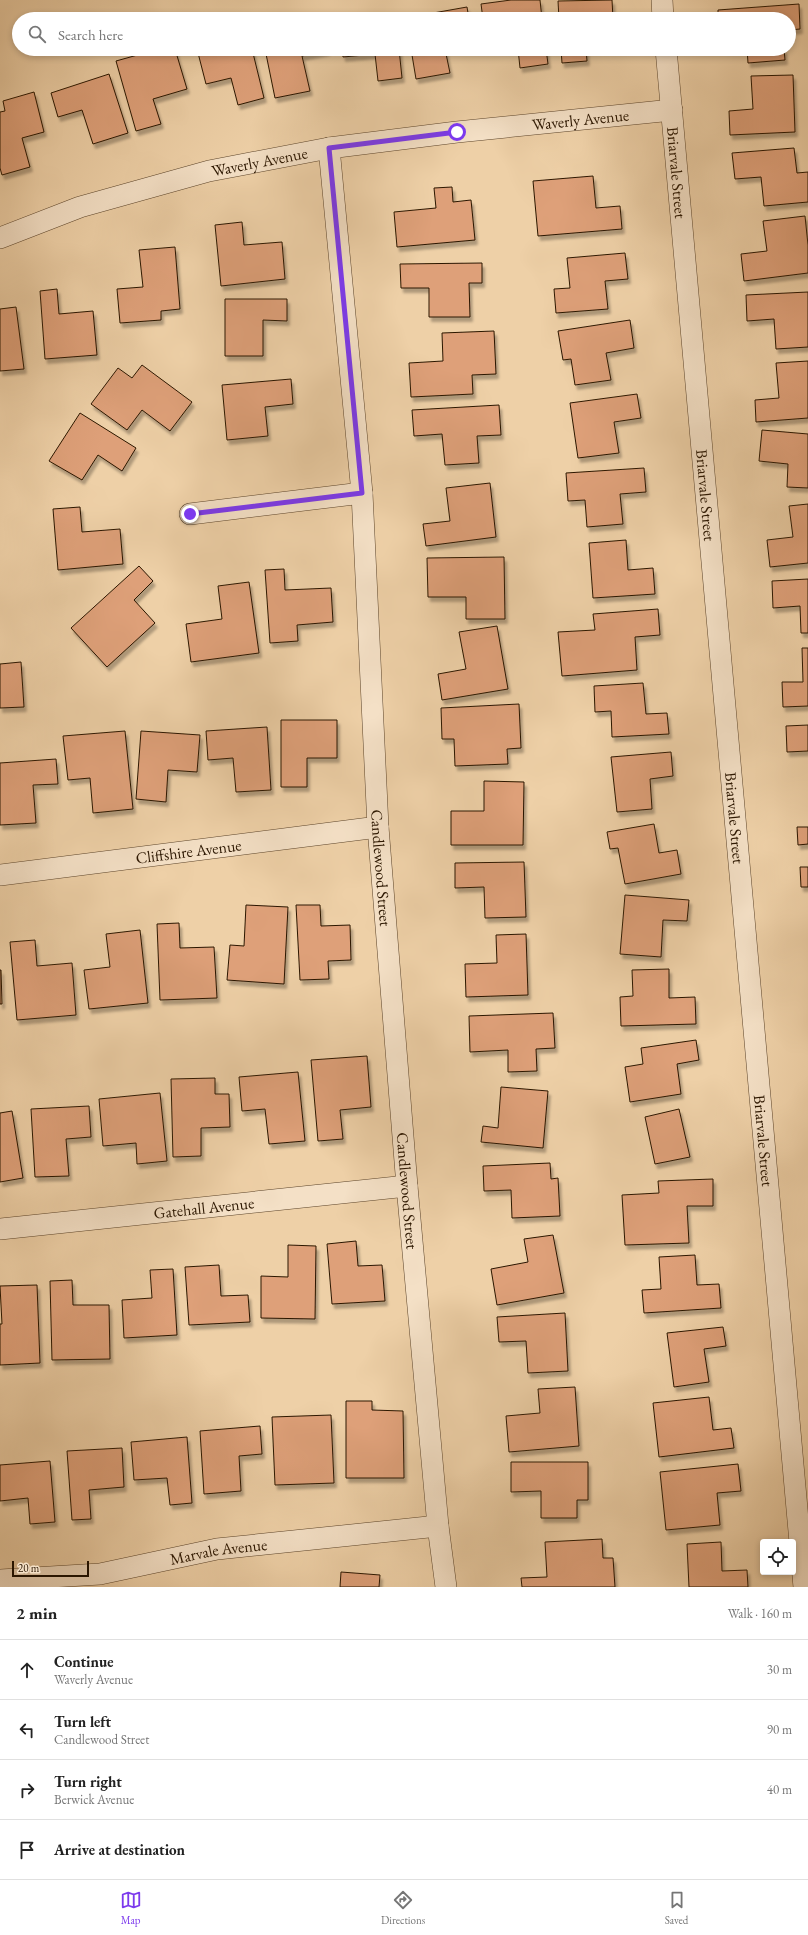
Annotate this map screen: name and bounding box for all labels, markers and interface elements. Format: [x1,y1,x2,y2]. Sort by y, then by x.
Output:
search box [12,12,796,56]
icon: search [26,23,48,45]
text: Search here [58,25,123,44]
street label: Waverly Avenue [531,104,630,135]
route start [448,123,466,141]
street label: Briarvale Street [662,126,691,219]
street label: Waverly Avenue [210,142,309,181]
street label: Briarvale Street [691,448,720,542]
route end [181,505,199,523]
street label: Briarvale Street [720,771,749,865]
street label: Candlewood Street [366,809,396,927]
street label: Cliffshire Avenue [134,834,243,869]
street label: Briarvale Street [749,1094,778,1187]
street label: Candlewood Street [392,1132,423,1250]
street label: Gatehall Avenue [153,1192,255,1224]
street label: Marvale Avenue [168,1534,268,1570]
map controls [760,1539,796,1575]
button: locate [760,1539,796,1575]
scale bar [12,1559,89,1578]
text: 20 m [18,1561,39,1575]
text: 2 min [16,1602,57,1624]
text: Walk · 160 m [728,1605,792,1622]
text: Continue [54,1652,114,1671]
icon: ahead [16,1659,38,1681]
text: 30 m [767,1661,792,1678]
text: Waverly Avenue [54,1671,133,1688]
text: Turn left [54,1712,111,1731]
icon: left [16,1719,38,1741]
text: 90 m [767,1721,792,1738]
text: Candlewood Street [54,1731,149,1748]
text: Turn right [54,1772,122,1791]
icon: right [16,1779,38,1801]
text: 40 m [767,1781,792,1798]
text: Berwick Avenue [54,1791,134,1808]
icon: arrive [16,1839,38,1861]
text: Arrive at destination [54,1840,185,1859]
tab: Map [120,1889,142,1927]
tab: Directions [381,1889,425,1927]
tab: Saved [665,1889,688,1927]

